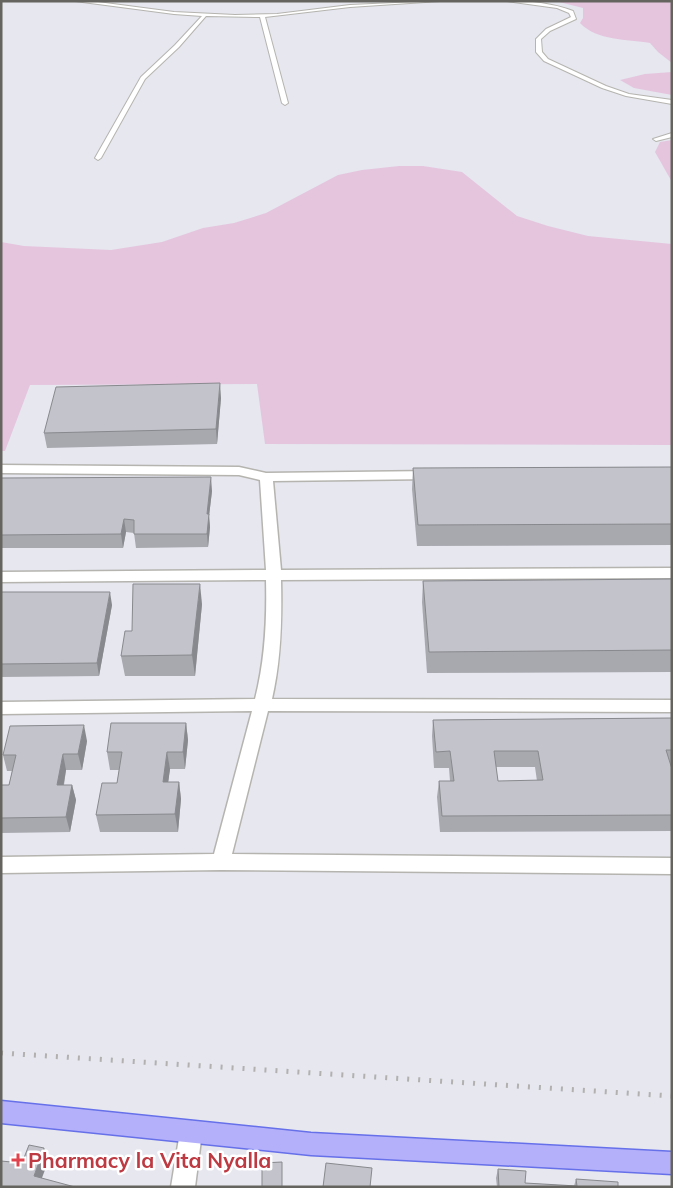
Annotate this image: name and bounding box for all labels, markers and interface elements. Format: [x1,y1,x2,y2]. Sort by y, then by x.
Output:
place label: Pharmacy la Vita Nyalla [28,1147,271,1173]
marker: Pharmacy la Vita Nyalla [12,1154,24,1166]

